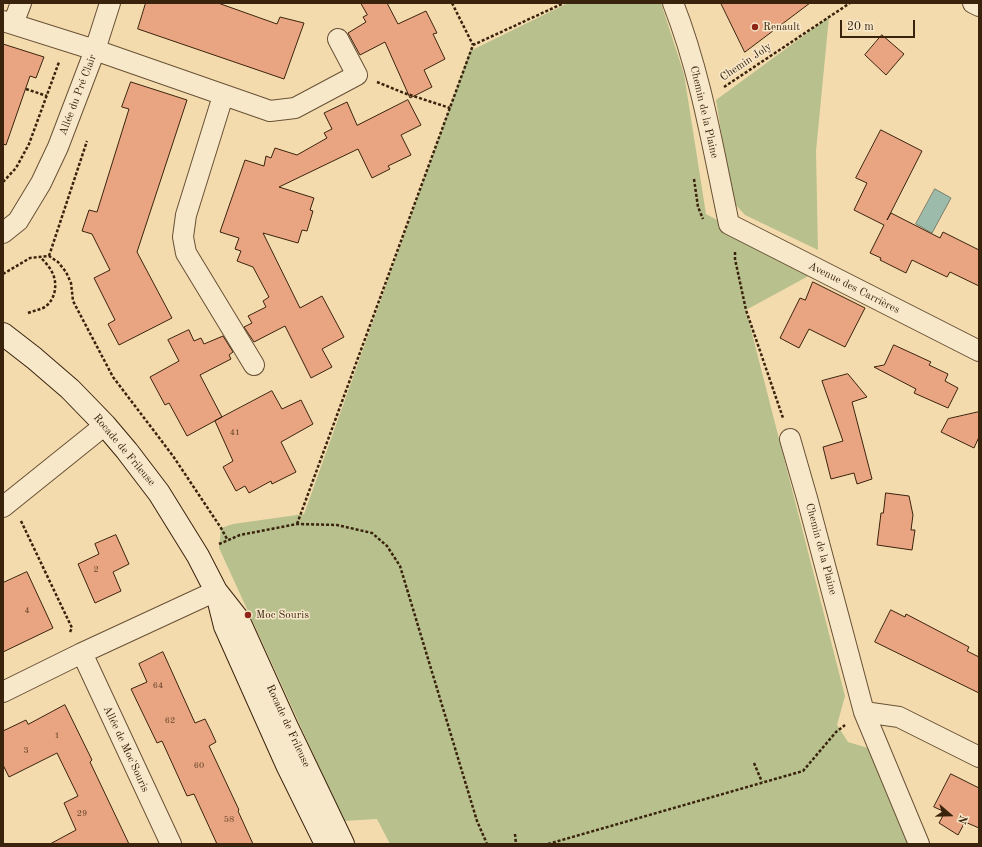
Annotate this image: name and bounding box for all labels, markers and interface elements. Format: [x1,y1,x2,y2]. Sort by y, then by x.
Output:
scale bar [842,12,917,38]
place label: Renault [763,20,800,34]
text: 20 m [847,21,874,33]
marker: Renault [750,22,760,32]
street label: Chemin Joly [718,40,774,84]
street label: Allée du Pré Clair [56,53,100,137]
street label: Chemin de la Plaine [687,65,721,159]
street label: Avenue des Carrières [806,259,902,317]
street label: Rocade de Frileuse [90,411,158,489]
house number: 41 [230,428,240,438]
street label: Chemin de la Plaine [802,502,840,596]
house number: 2 [93,565,99,575]
house number: 4 [24,606,30,616]
place label: Moc Souris [256,608,309,622]
marker: Moc Souris [243,610,253,620]
house number: 64 [153,681,163,691]
street label: Rocade de Frileuse [263,682,313,770]
street label: Allée de Moc'Souris [100,704,152,794]
house number: 62 [165,716,175,726]
house number: 1 [54,731,60,741]
house number: 3 [23,746,29,756]
house number: 60 [194,761,204,771]
north arrow [930,795,970,835]
house number: 29 [77,809,87,819]
text: N [955,813,968,825]
house number: 58 [224,815,234,825]

